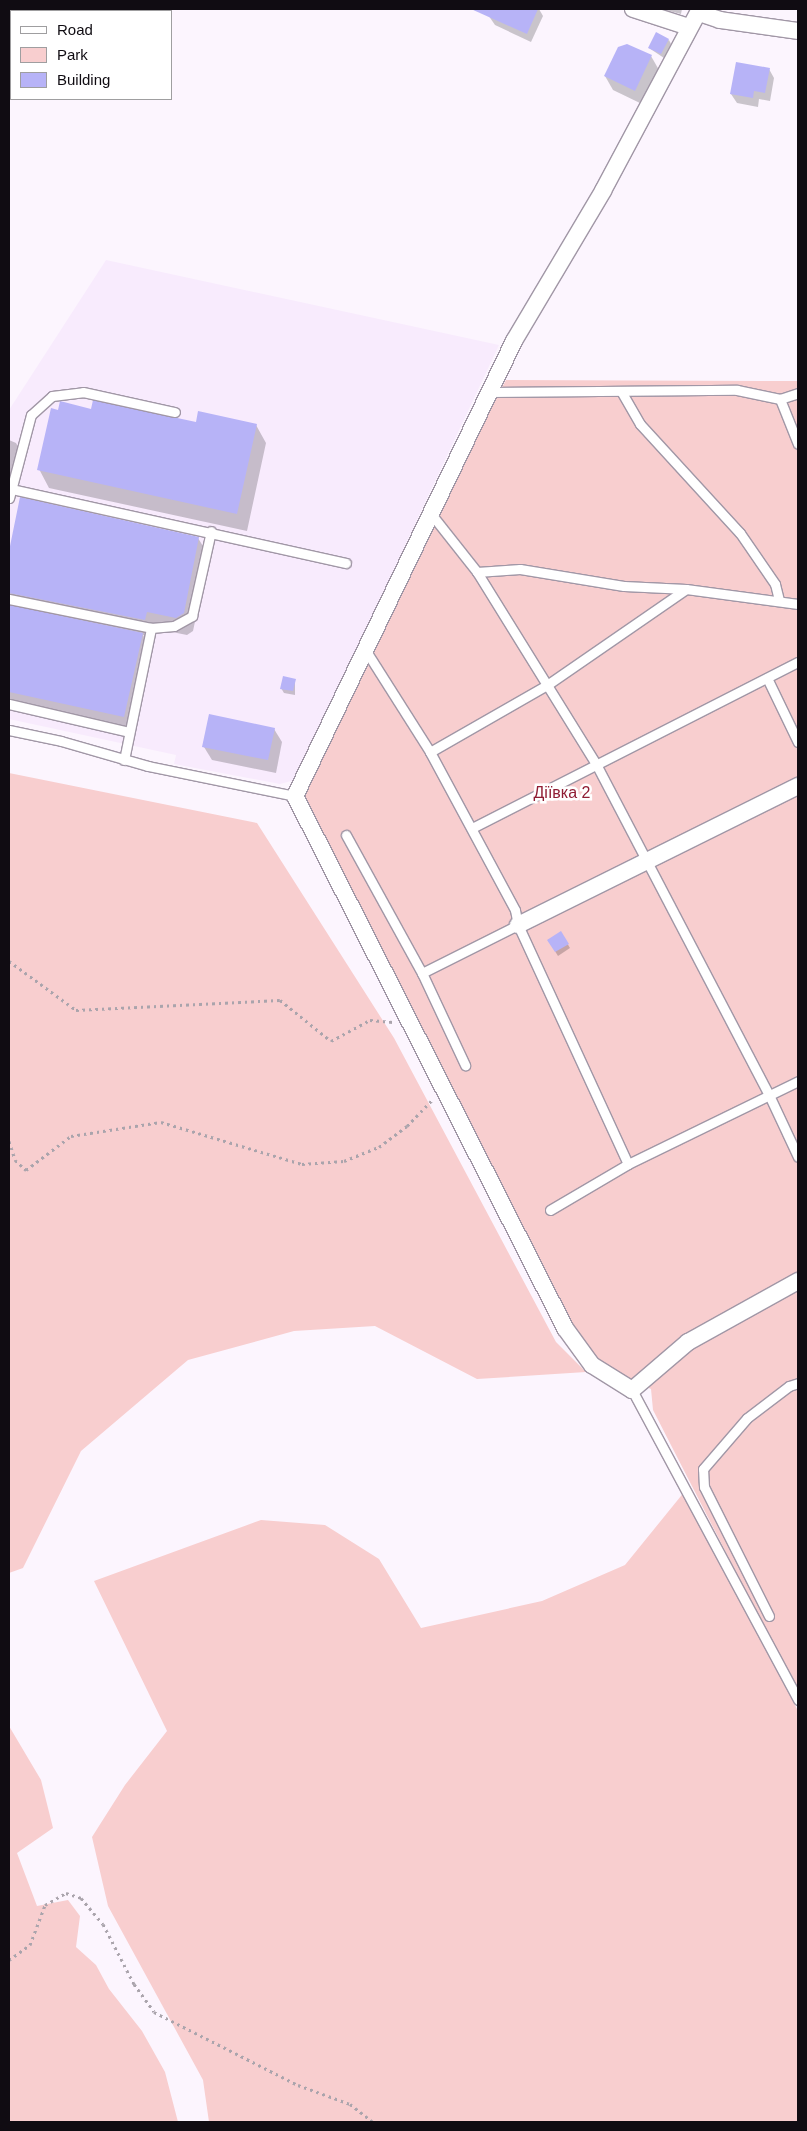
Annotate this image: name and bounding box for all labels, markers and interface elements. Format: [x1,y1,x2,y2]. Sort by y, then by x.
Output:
legend [10,10,172,100]
text: Road [57,21,93,38]
text: Park [57,46,88,63]
text: Building [57,71,110,88]
park label: Діївка 2 [534,783,590,803]

